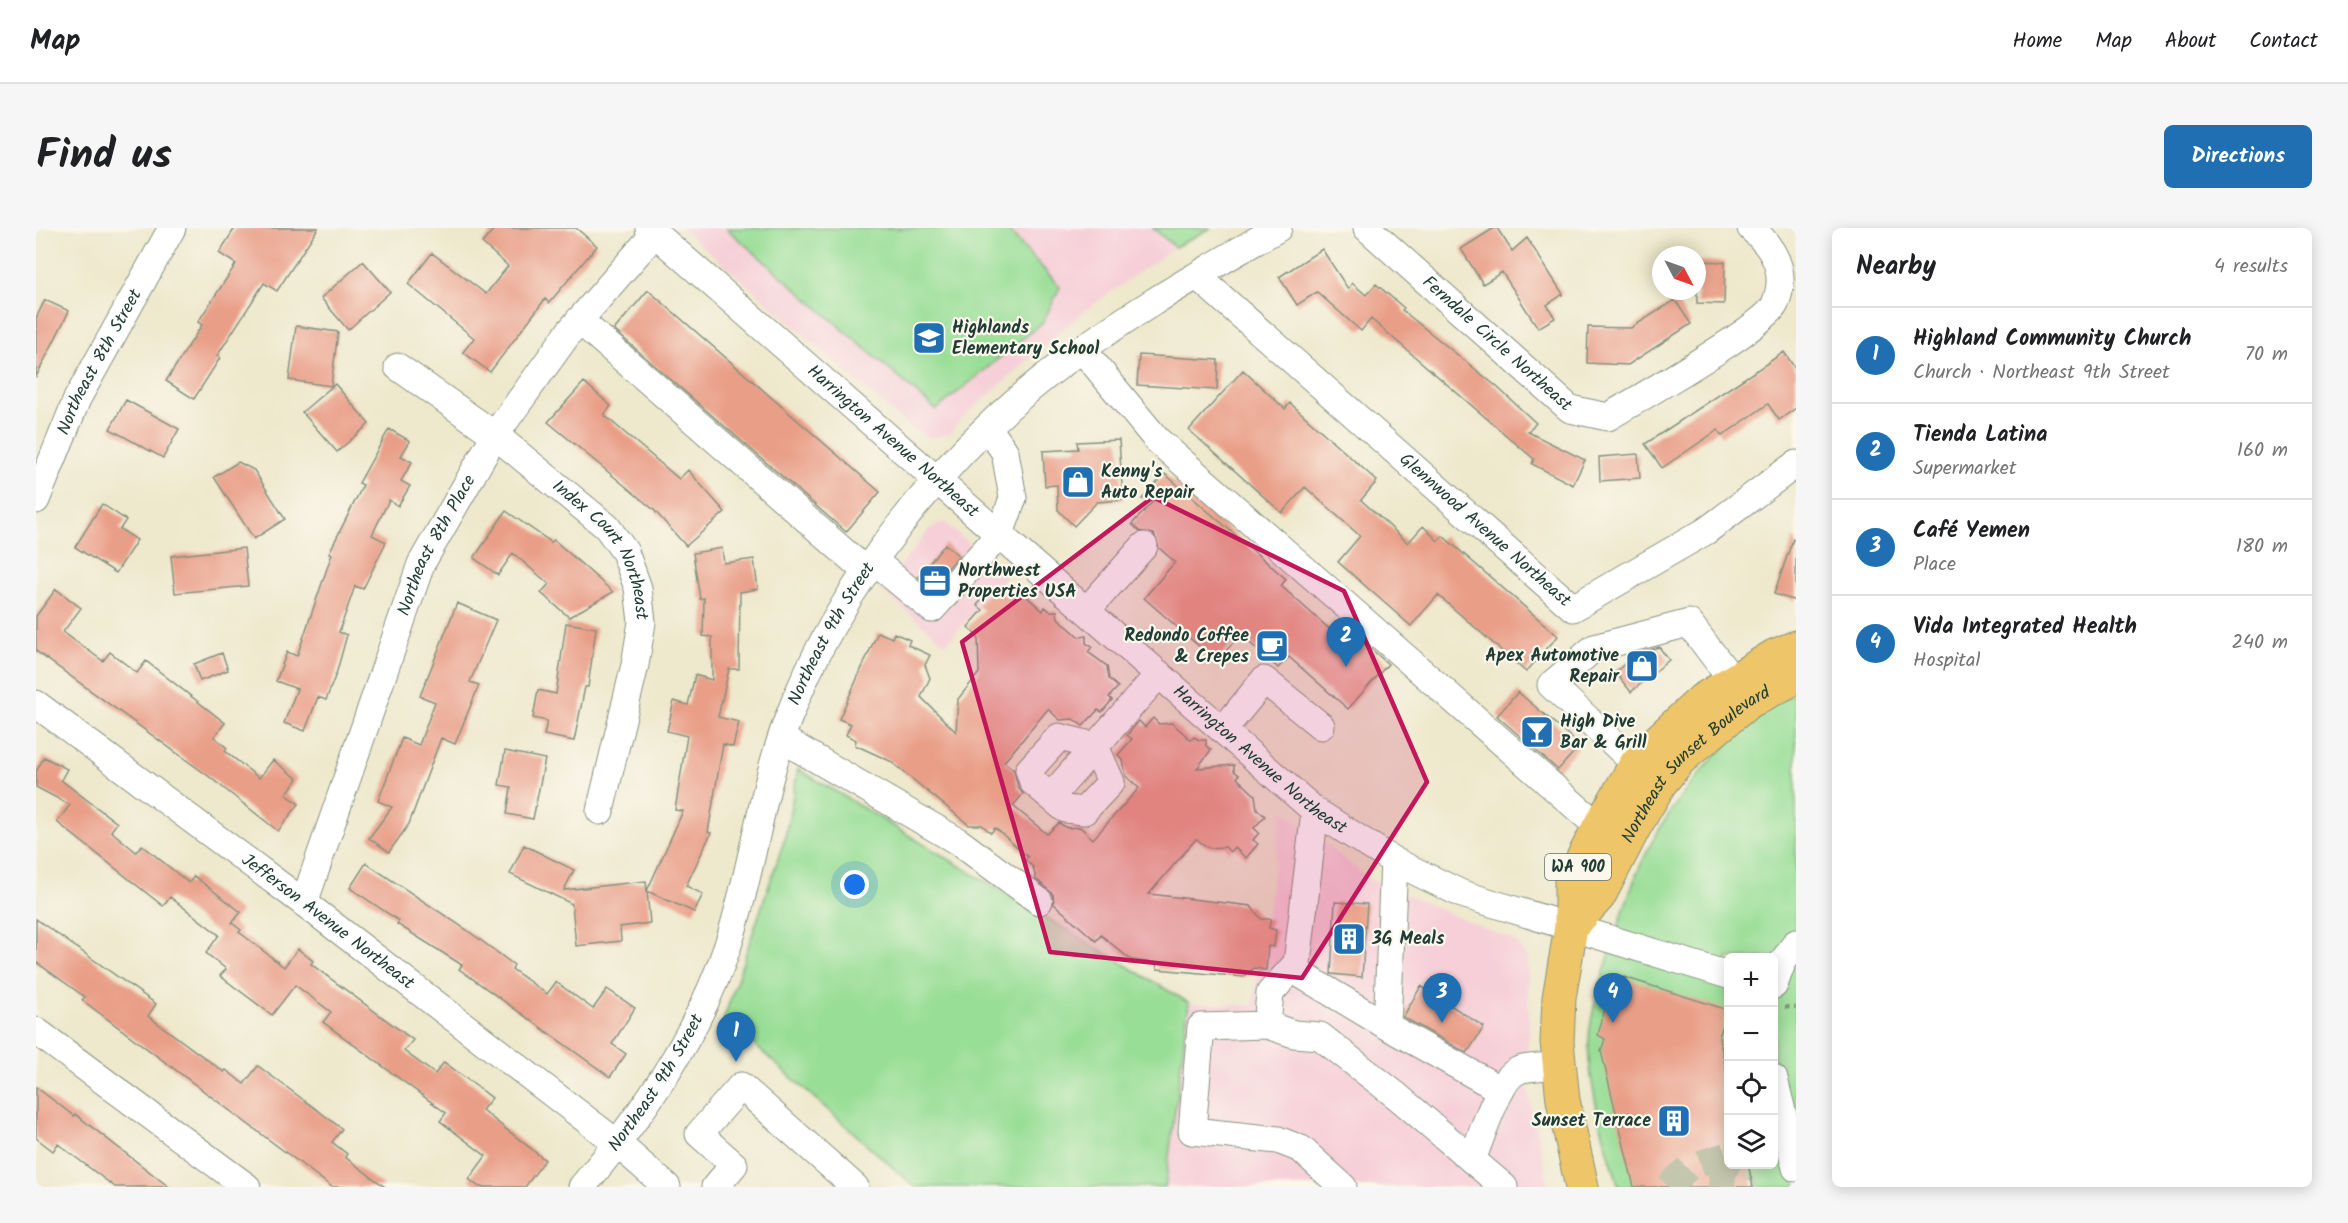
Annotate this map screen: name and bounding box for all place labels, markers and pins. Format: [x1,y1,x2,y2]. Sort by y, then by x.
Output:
place label: Highlands Elementary School [952,314,1099,364]
school or university icon: Highlands Elementary School [911,320,947,356]
place label: Kenny's Auto Repair [1101,458,1195,508]
shop icon: Kenny's Auto Repair [1060,464,1096,500]
place label: Northwest Properties USA [958,557,1077,607]
office icon: Northwest Properties USA [917,563,953,599]
pin: 2 [1326,618,1366,667]
place label: Redondo Coffee & Crepes [1124,622,1250,672]
cafe icon: Redondo Coffee & Crepes [1254,628,1290,664]
place label: Apex Automotive Repair [1485,642,1620,692]
shop icon: Apex Automotive Repair [1624,648,1660,684]
place label: High Dive Bar & Grill [1560,708,1647,758]
bar icon: High Dive Bar & Grill [1519,714,1555,750]
building icon: 3G Meals [1331,921,1367,957]
place label: 3G Meals [1371,925,1445,954]
pin: 3 [1422,974,1462,1023]
pin: 4 [1594,974,1632,1023]
pin: 1 [716,1012,756,1062]
building icon: Sunset Terrace [1656,1103,1692,1139]
place label: Sunset Terrace [1532,1107,1651,1136]

